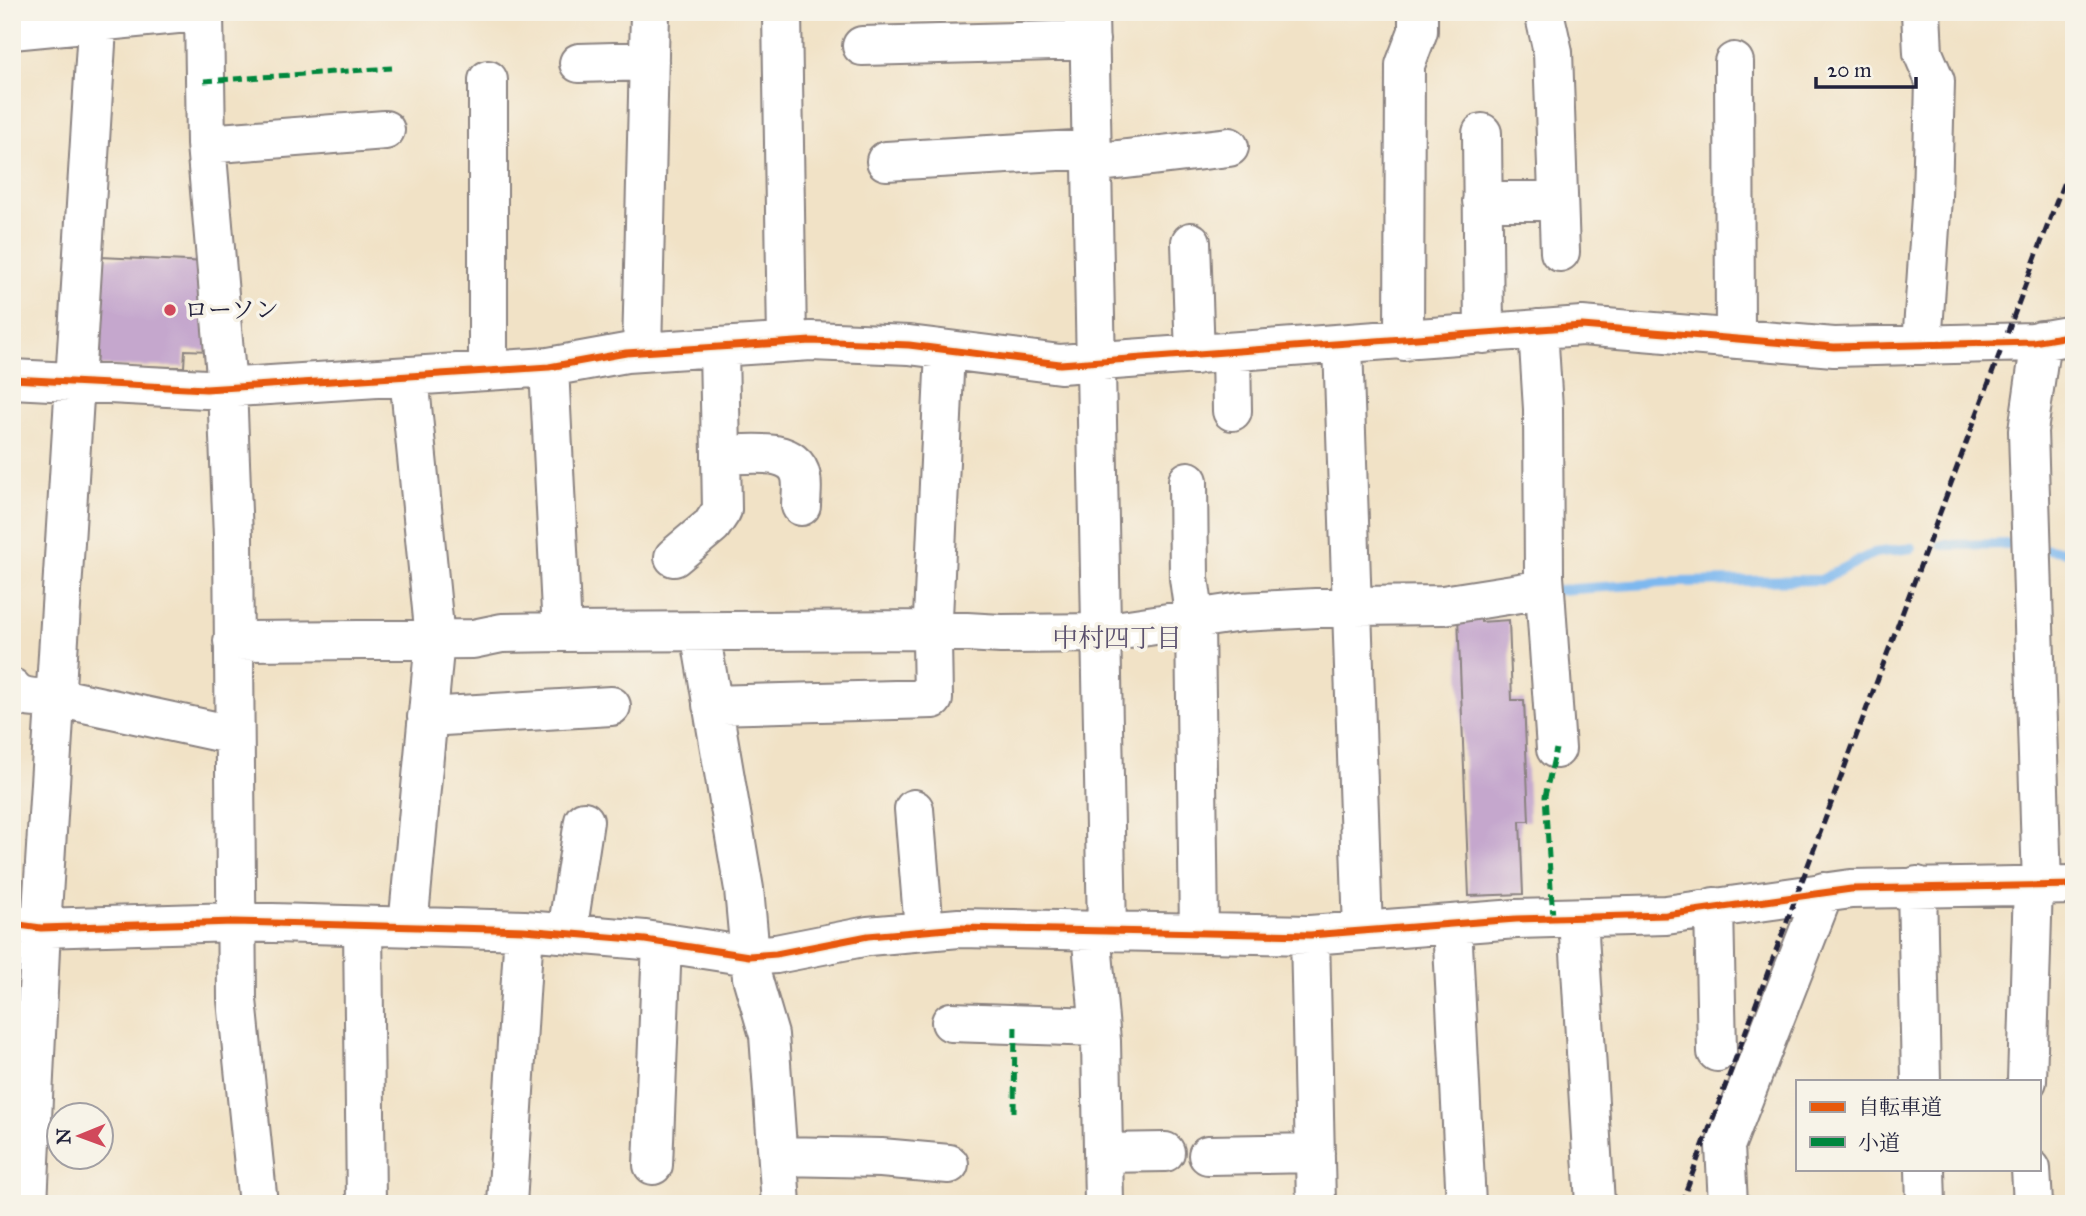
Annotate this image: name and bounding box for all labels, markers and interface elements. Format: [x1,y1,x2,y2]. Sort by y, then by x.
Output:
scale bar [1816,46,1916,90]
text: 20 m [1827,57,1872,83]
place label: ローソン [184,295,279,325]
marker: ローソン [162,302,178,318]
district label: 中村四丁目 [1052,622,1182,654]
legend [1796,1080,2040,1170]
text: 自転車道 [1858,1094,1942,1120]
north arrow [46,1100,116,1170]
text: N [52,1128,75,1145]
text: 小道 [1858,1130,1900,1156]

